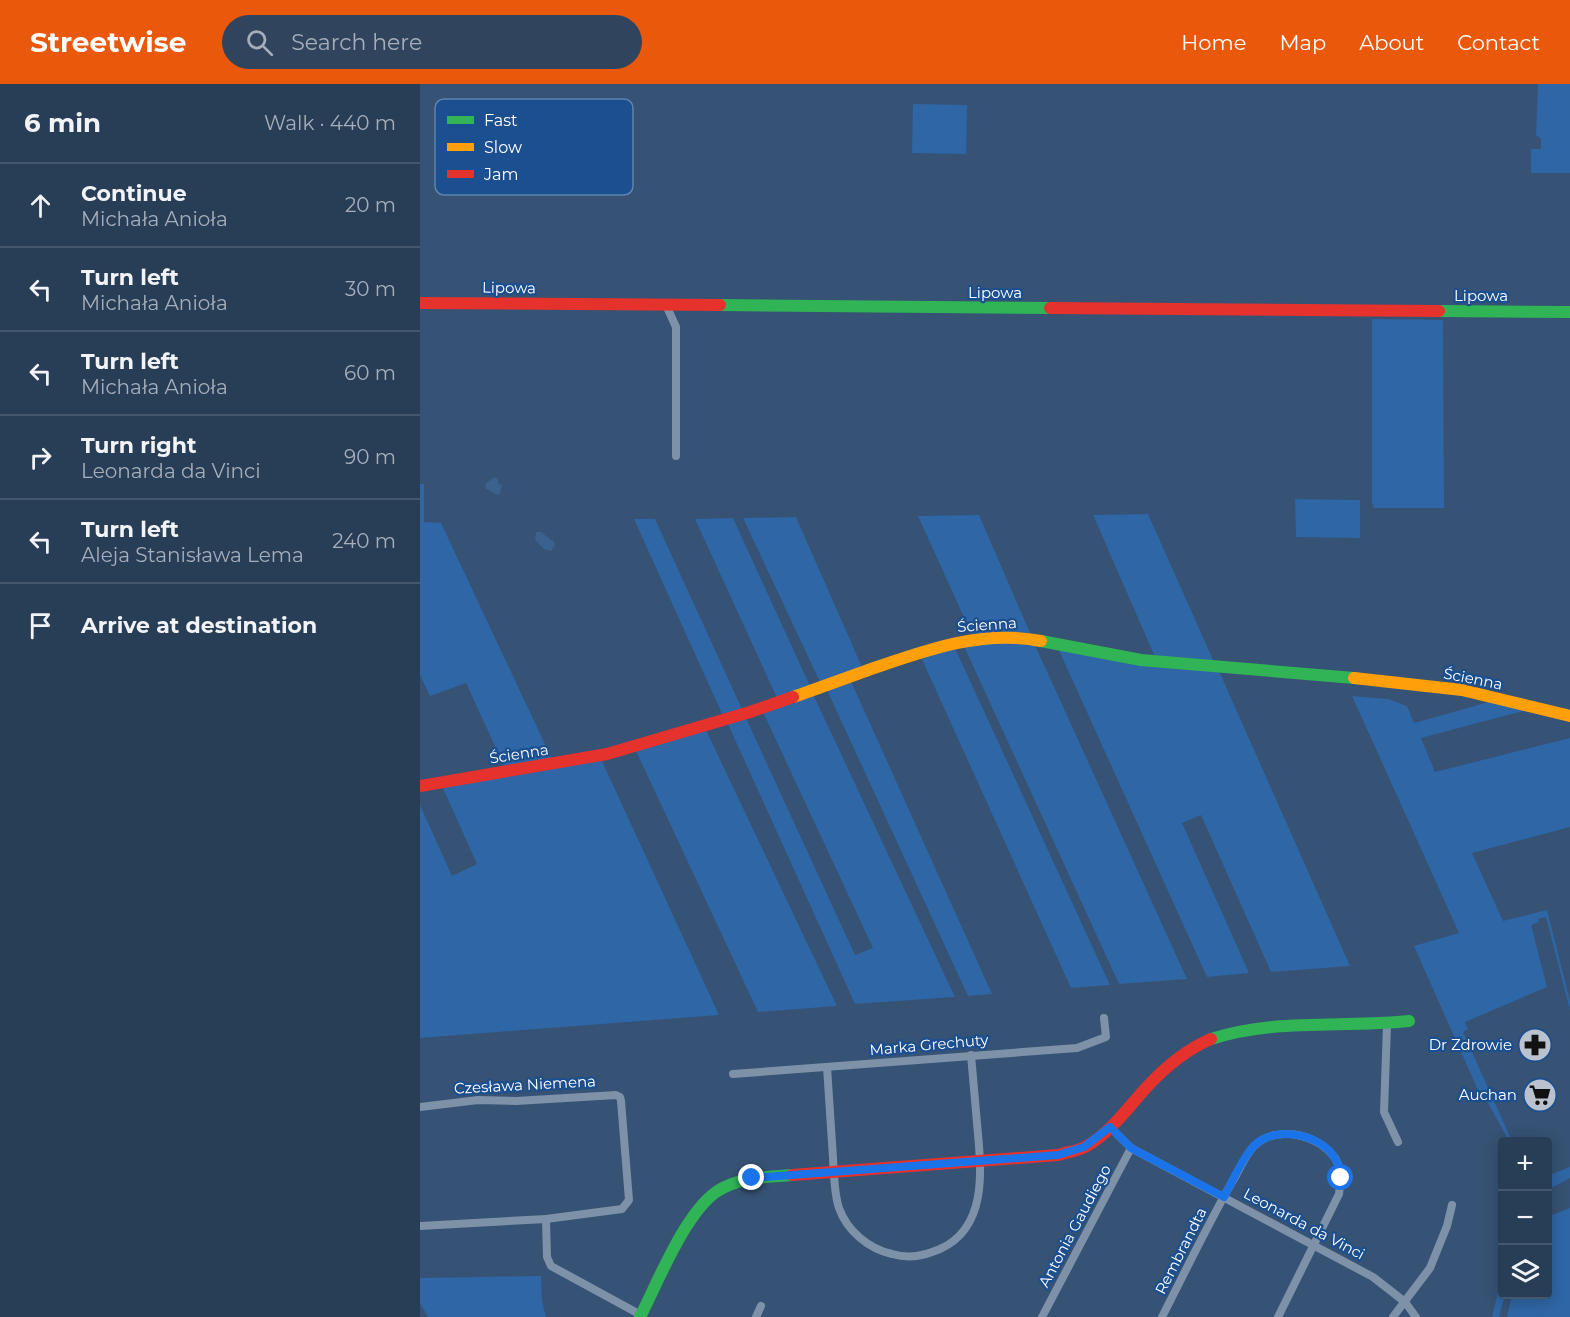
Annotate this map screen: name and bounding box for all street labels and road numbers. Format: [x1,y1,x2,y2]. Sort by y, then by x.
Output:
street label: Lipowa [482,278,536,297]
street label: Lipowa [968,283,1022,302]
street label: Lipowa [1454,286,1508,305]
street label: Ścienna [956,613,1017,636]
street label: Ścienna [1442,663,1504,694]
street label: Ścienna [488,739,550,768]
street label: Marka Grechuty [869,1030,990,1059]
street label: Czesława Niemena [454,1071,596,1098]
street label: Antonia Gaudiego [1034,1161,1115,1291]
street label: Leonarda da Vinci [1240,1184,1368,1264]
street label: Rembrandta [1151,1204,1211,1297]

